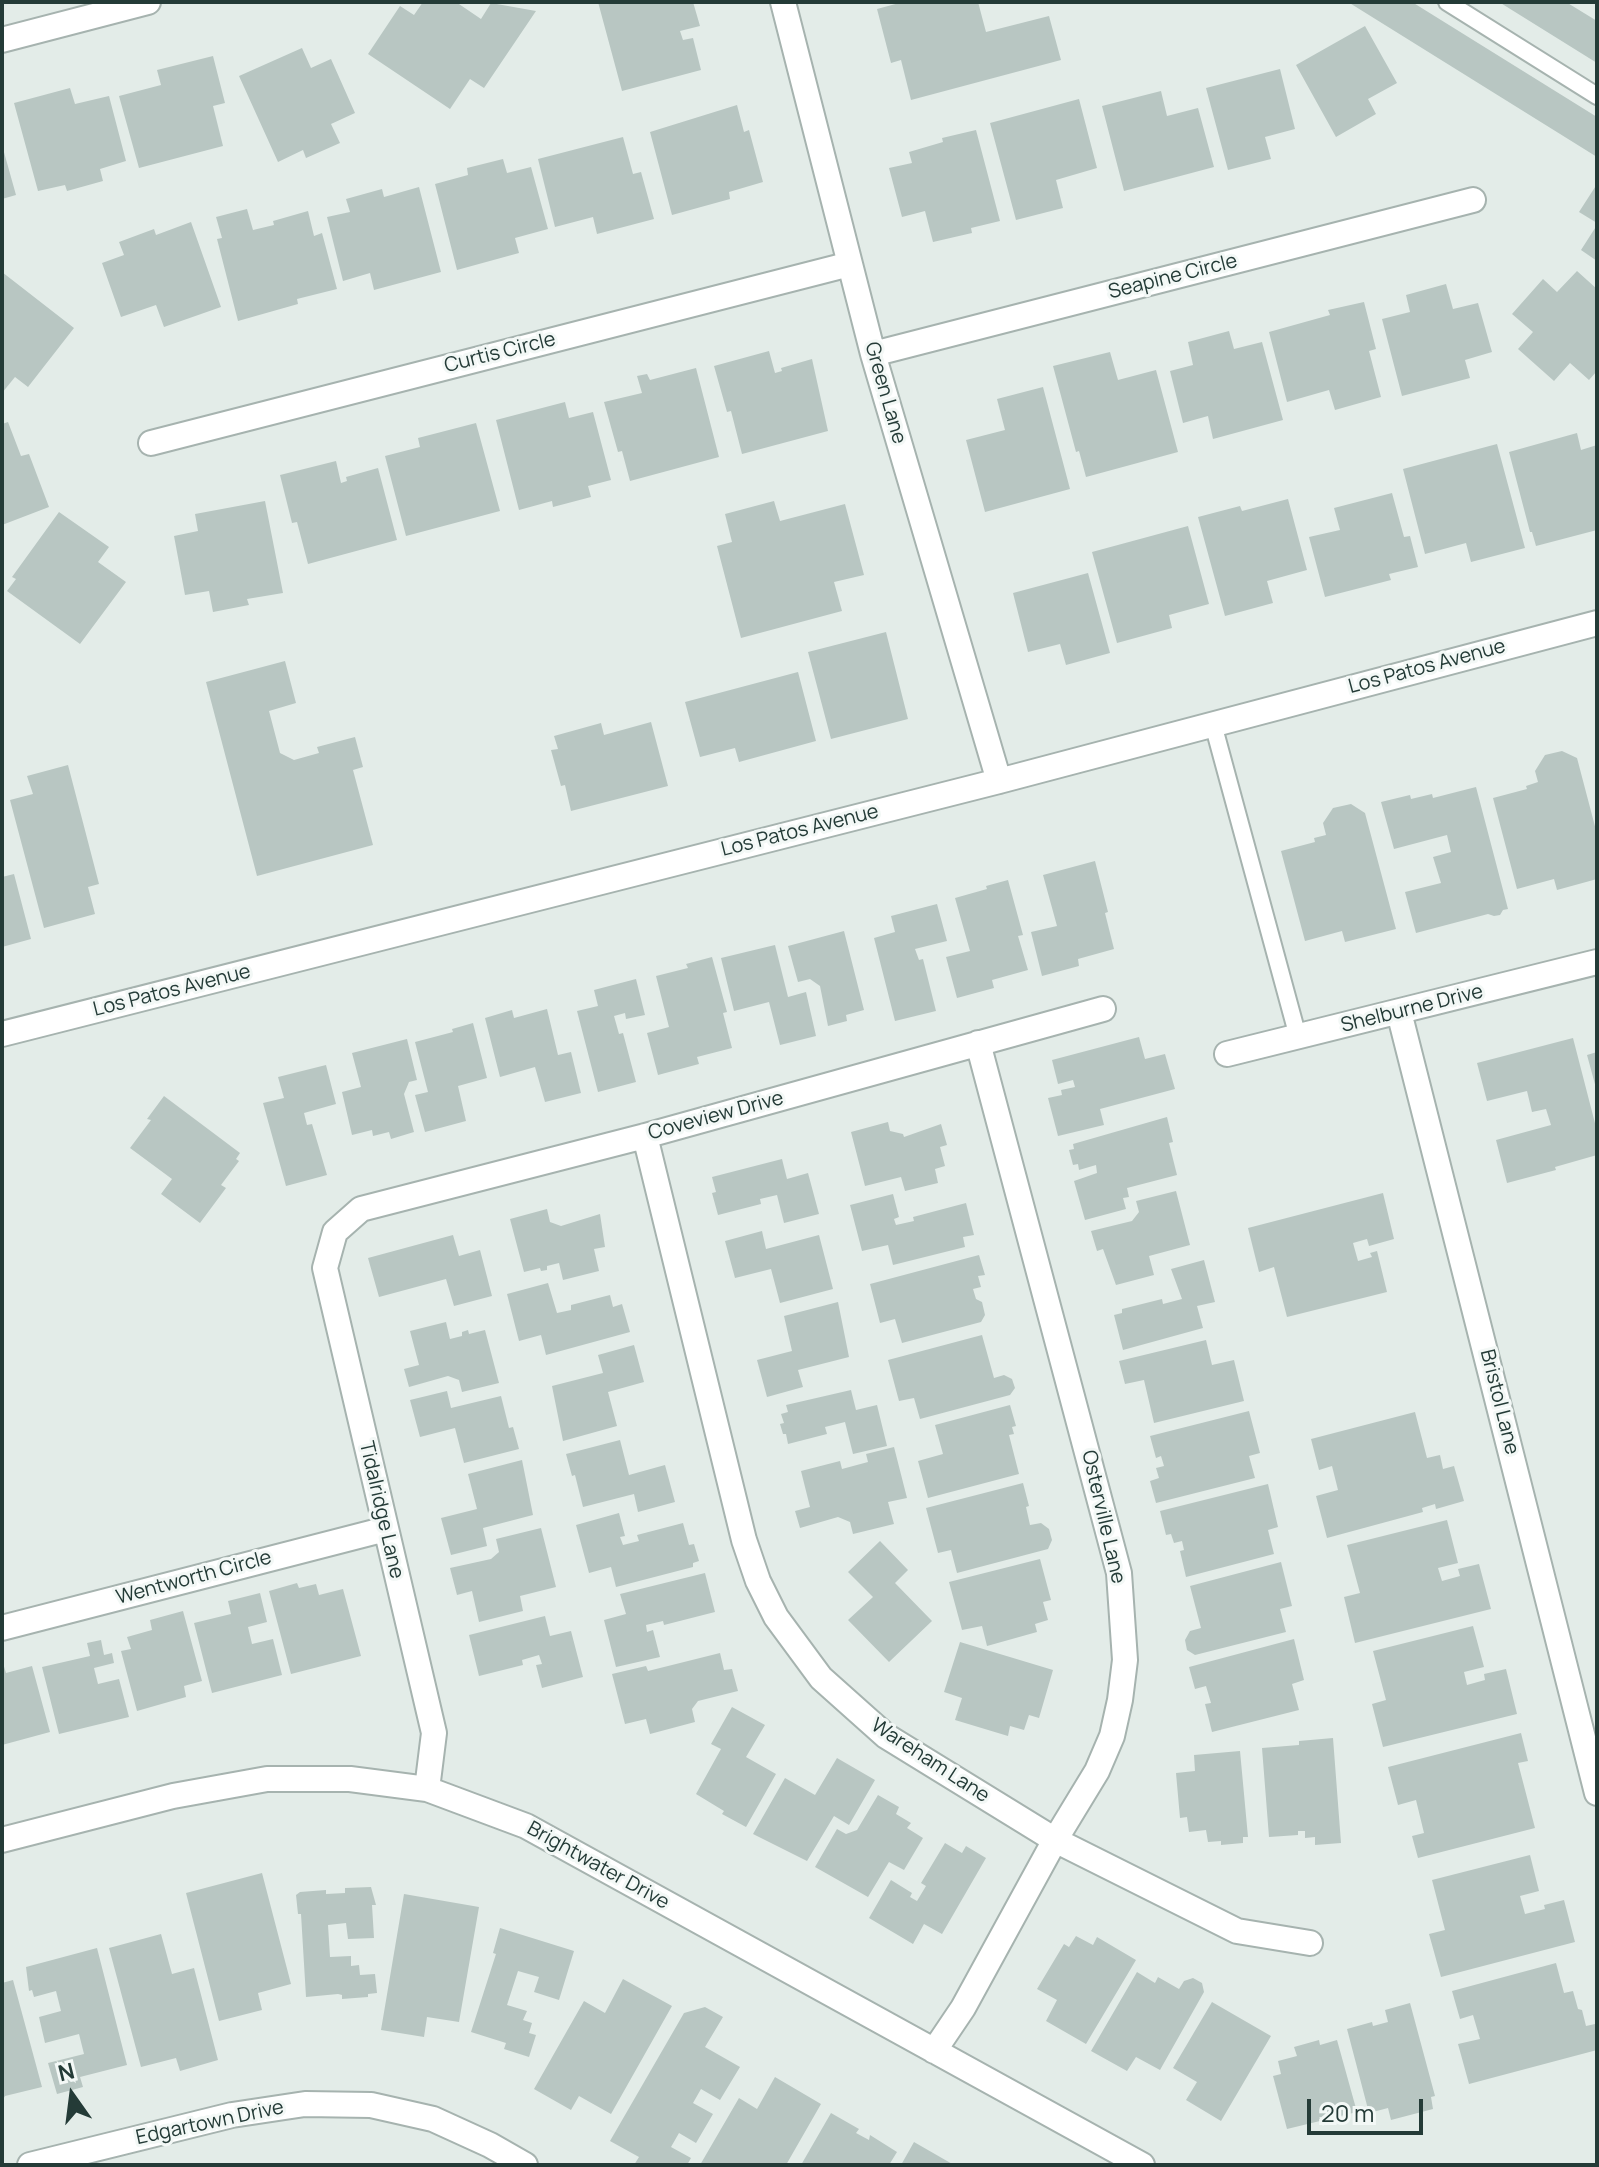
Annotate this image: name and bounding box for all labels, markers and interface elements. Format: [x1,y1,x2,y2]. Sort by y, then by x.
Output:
street label: Seapine Circle [1106,249,1240,305]
street label: Curtis Circle [442,328,558,378]
street label: Green Lane [859,339,911,447]
street label: Los Patos Avenue [1346,635,1508,699]
street label: Los Patos Avenue [719,800,881,862]
street label: Los Patos Avenue [91,960,253,1022]
street label: Shelburne Drive [1338,980,1486,1038]
street label: Coveview Drive [646,1086,786,1146]
street label: Bristol Lane [1474,1347,1524,1457]
street label: Tidalridge Lane [354,1439,408,1581]
street label: Osterville Lane [1076,1448,1130,1586]
street label: Wentworth Circle [114,1546,274,1610]
street label: Wareham Lane [866,1714,994,1808]
street label: Brightwater Drive [523,1817,673,1915]
north arrow [32,2055,112,2135]
text: N [55,2055,77,2088]
scale bar [1311,2083,1427,2133]
street label: Edgartown Drive [134,2096,286,2150]
text: 20 m [1321,2096,1374,2129]

